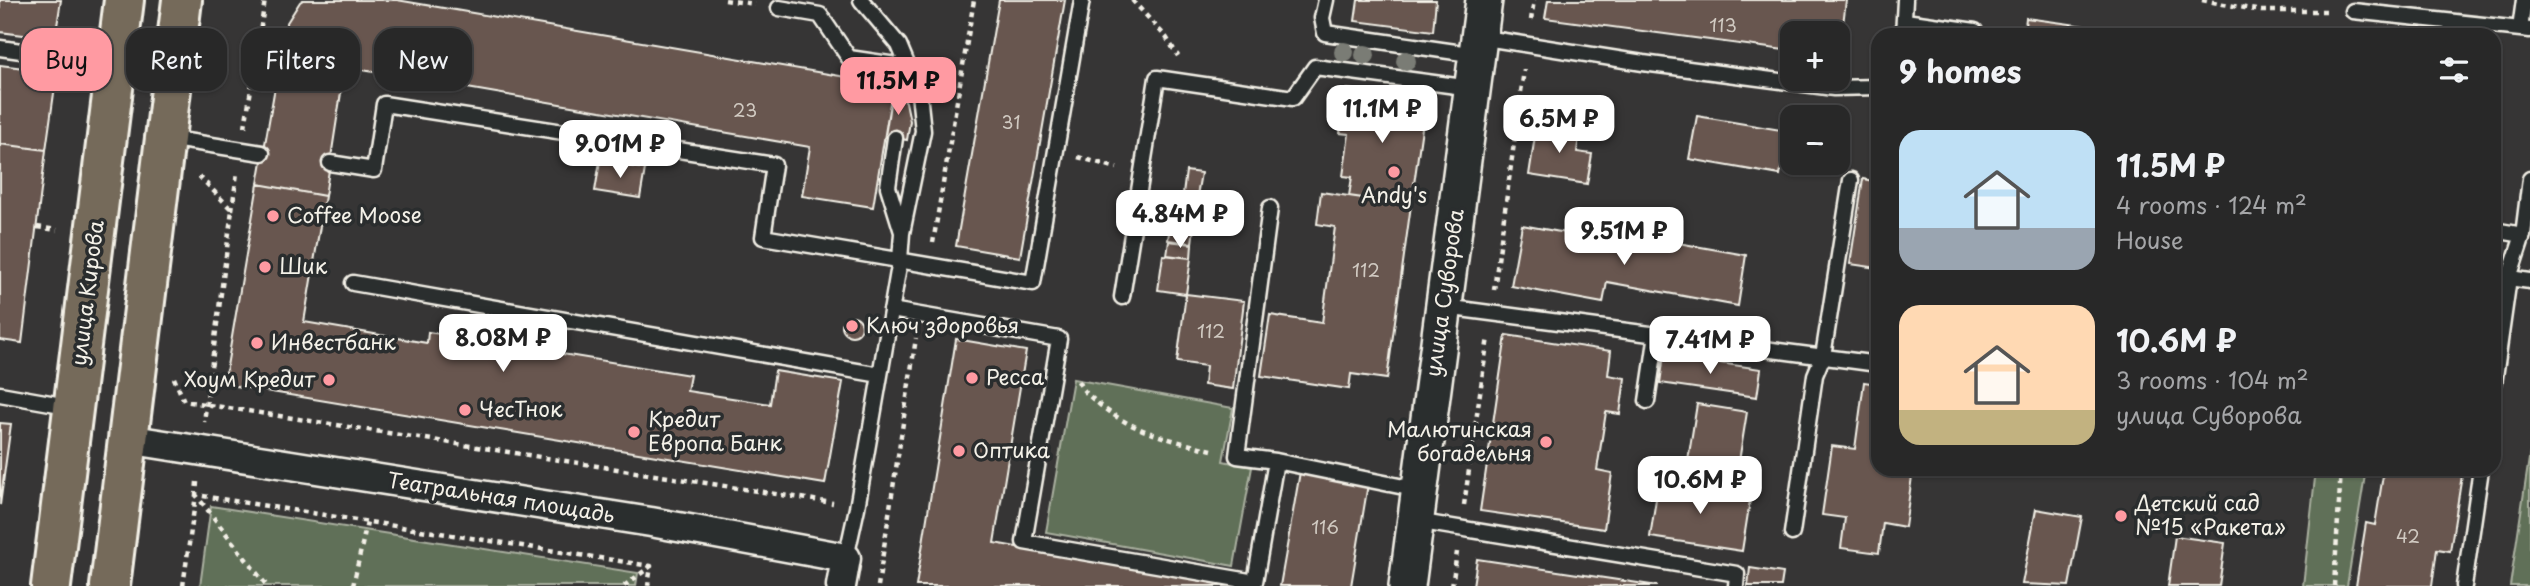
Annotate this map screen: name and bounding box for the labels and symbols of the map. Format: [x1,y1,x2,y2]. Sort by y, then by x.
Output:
house number: 113 [1709,11,1737,38]
pin: 11.5M ₽ [833,58,963,117]
pin: 11.1M ₽ [1317,86,1447,145]
house number: 23 [733,96,757,123]
pin: 6.5M ₽ [1502,96,1616,155]
house number: 31 [1002,108,1020,135]
pin: 9.01M ₽ [555,120,685,180]
marker: Andy's [1386,164,1402,180]
place label: Andy's [1361,178,1427,210]
pin: 4.84M ₽ [1115,190,1245,250]
place label: Coffee Moose [287,198,422,230]
street label: улица Суворова [1415,207,1471,379]
marker: Coffee Moose [265,208,281,224]
pin: 9.51M ₽ [1559,208,1689,267]
street label: улица Кирова [61,218,111,367]
place label: Шик [279,249,328,281]
house number: 112 [1352,256,1380,283]
marker: Шик [257,259,273,275]
place label: Ключ здоровья [866,308,1019,340]
pin: 8.08M ₽ [438,314,568,374]
pin: 7.41M ₽ [1645,316,1775,376]
house number: 112 [1197,317,1225,344]
marker: Ключ здоровья [844,318,860,334]
place label: Инвестбанк [271,325,396,357]
marker: Инвестбанк [249,335,265,351]
place label: Ресса [986,360,1044,392]
place label: Хоум Кредит [184,362,316,394]
marker: Ресса [964,370,980,386]
marker: Хоум Кредит [321,372,337,388]
place label: ЧесТнок [479,392,563,424]
marker: ЧесТнок [457,402,473,418]
place label: Кредит Европа Банк [648,402,782,458]
place label: Малютинская богадельня [1387,412,1532,468]
marker: Кредит Европа Банк [626,424,642,440]
place label: Оптика [973,433,1051,465]
marker: Малютинская богадельня [1538,434,1554,450]
marker: Оптика [951,443,967,459]
pin: 10.6M ₽ [1635,456,1765,516]
street label: Театральная площадь [385,462,617,530]
place label: Детский сад №15 «Ракета» [2134,486,2286,542]
marker: Детский сад №15 «Ракета» [2113,508,2129,524]
house number: 116 [1311,513,1339,540]
house number: 42 [2396,522,2420,549]

